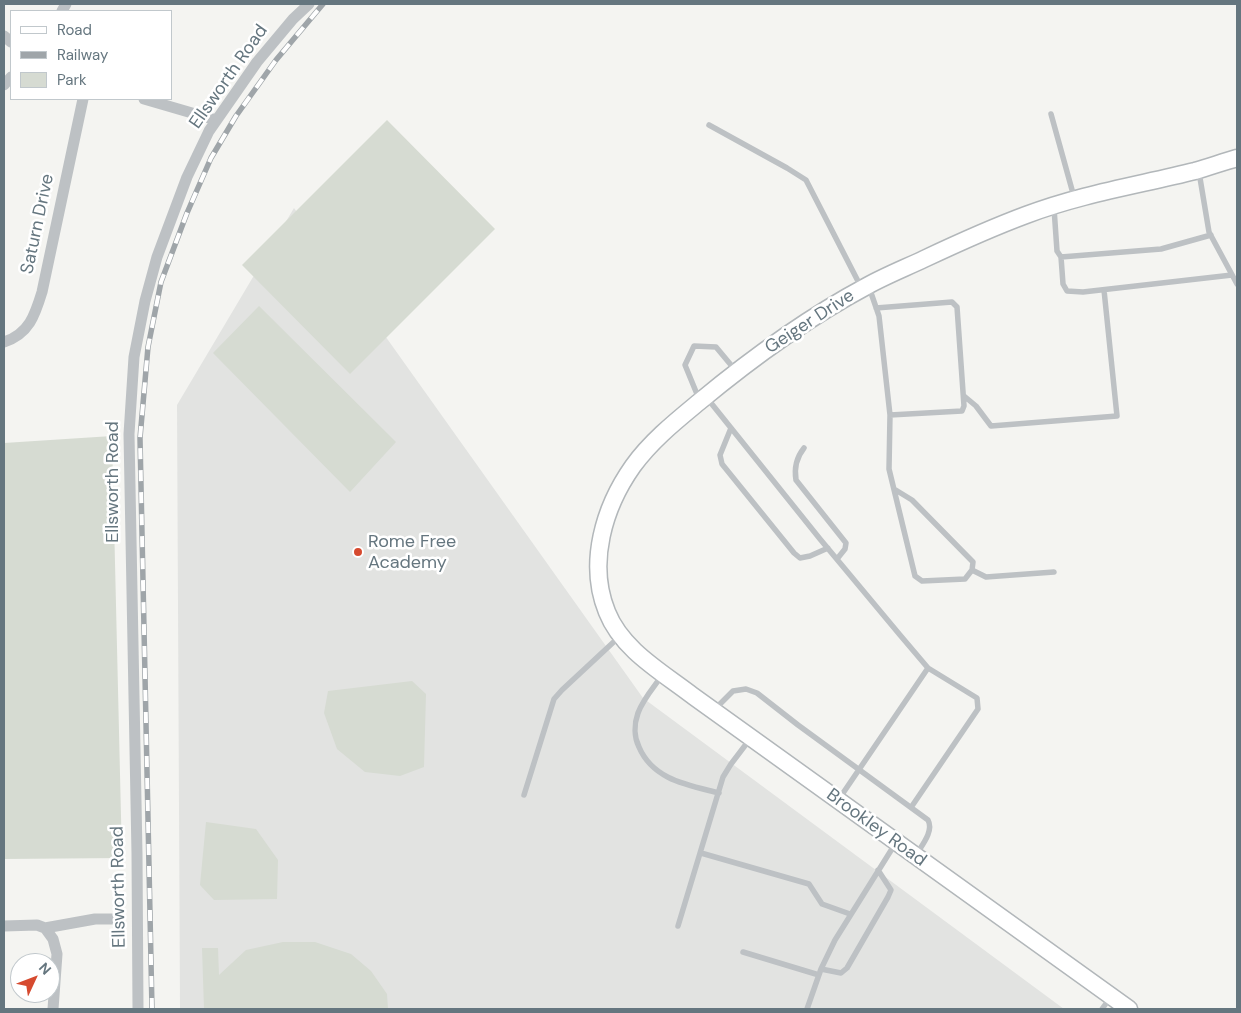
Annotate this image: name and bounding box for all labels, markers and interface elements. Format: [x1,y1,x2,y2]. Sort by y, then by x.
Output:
legend [10,10,172,100]
text: Road [57,20,92,40]
street label: Ellsworth Road [185,21,273,133]
text: Railway [57,45,108,65]
text: Park [57,70,87,90]
street label: Saturn Drive [17,172,59,276]
street label: Geiger Drive [761,285,859,359]
street label: Ellsworth Road [102,421,124,543]
place label: Rome Free Academy [368,531,456,574]
marker: Rome Free Academy [352,546,364,558]
street label: Brookley Road [822,785,930,871]
street label: Ellsworth Road [107,826,131,948]
north arrow [10,953,60,1003]
text: N [35,959,55,978]

